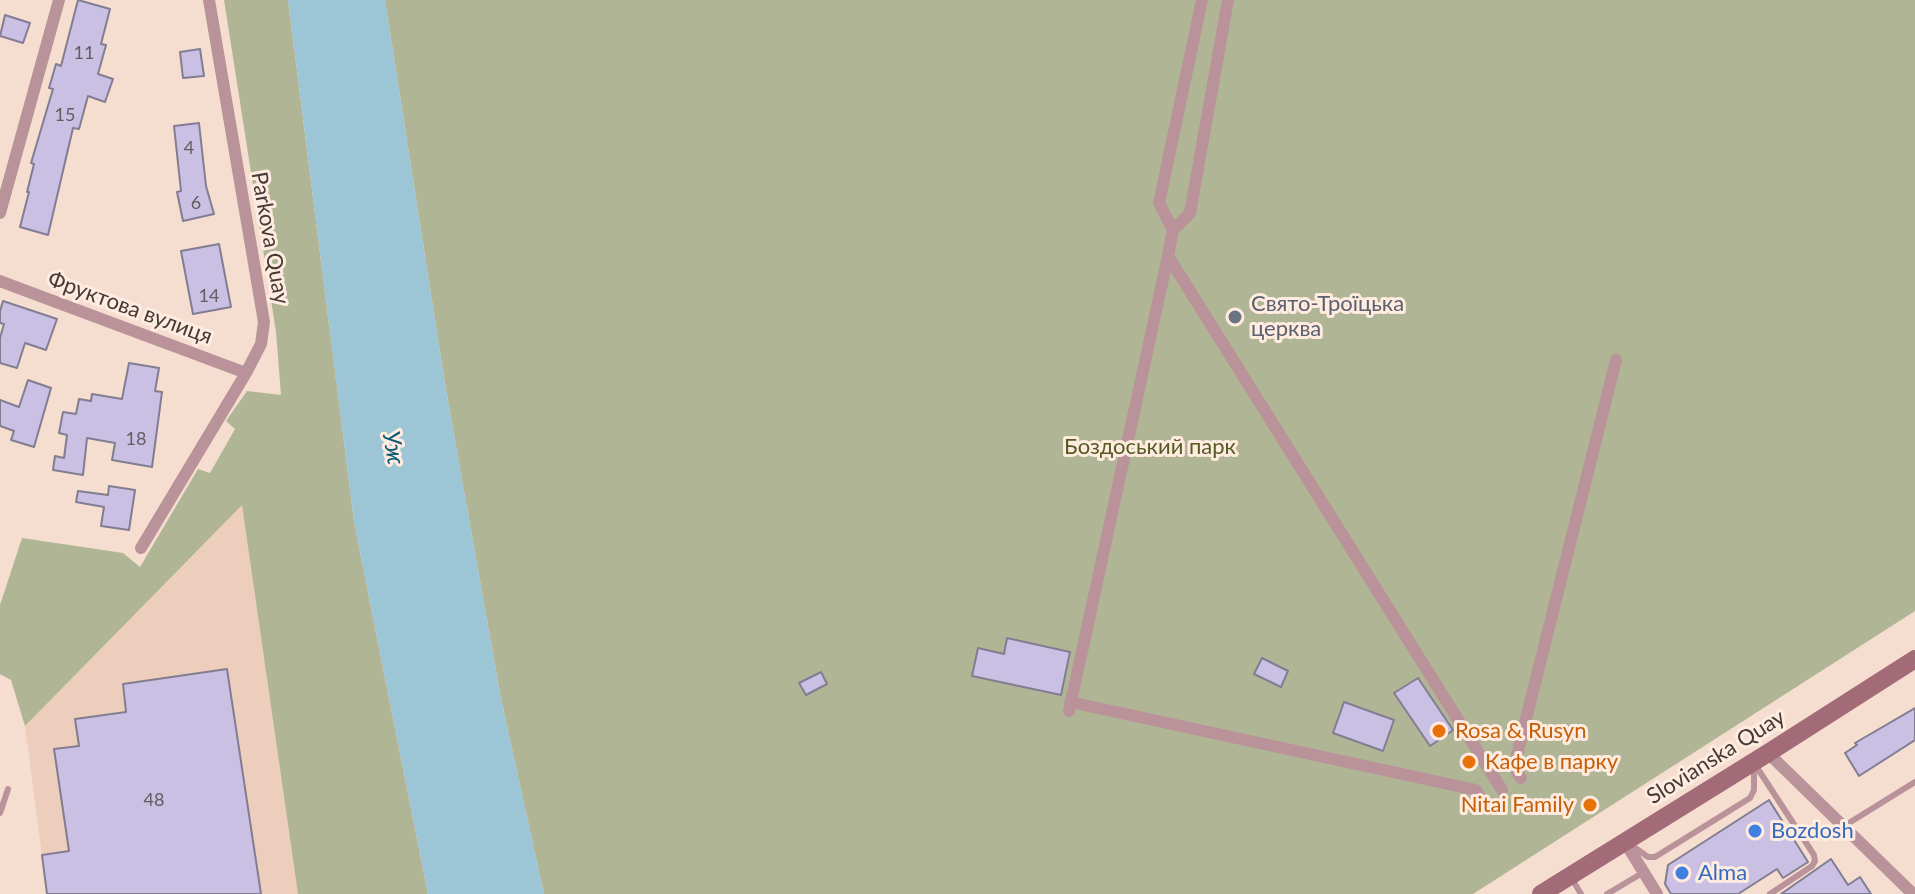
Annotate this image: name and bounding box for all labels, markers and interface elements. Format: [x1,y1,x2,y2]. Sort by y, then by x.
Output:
house number: 11 [74,42,94,64]
house number: 15 [55,104,75,126]
house number: 4 [184,137,194,159]
street label: Parkova Quay [245,170,295,306]
house number: 6 [191,192,201,214]
street label: Фруктова вулиця [44,266,216,350]
house number: 14 [199,285,219,307]
place label: Свято-Троїцька церква [1251,291,1404,342]
marker: Свято-Троїцька церква [1226,308,1244,326]
house number: 18 [126,428,146,450]
water label: Уж [376,429,410,467]
park label: Боздоський парк [1064,434,1236,460]
street label: Slovianska Quay [1642,704,1790,810]
place label: Rosa & Rusyn [1455,718,1586,744]
marker: Rosa & Rusyn [1430,722,1448,740]
place label: Кафе в парку [1485,749,1618,775]
marker: Кафе в парку [1460,753,1478,771]
house number: 48 [144,789,164,811]
place label: Nitai Family [1461,792,1574,818]
marker: Nitai Family [1581,796,1599,814]
place label: Bozdosh [1771,818,1854,844]
marker: Bozdosh [1746,822,1764,840]
place label: Alma [1698,860,1747,886]
marker: Alma [1673,864,1691,882]

